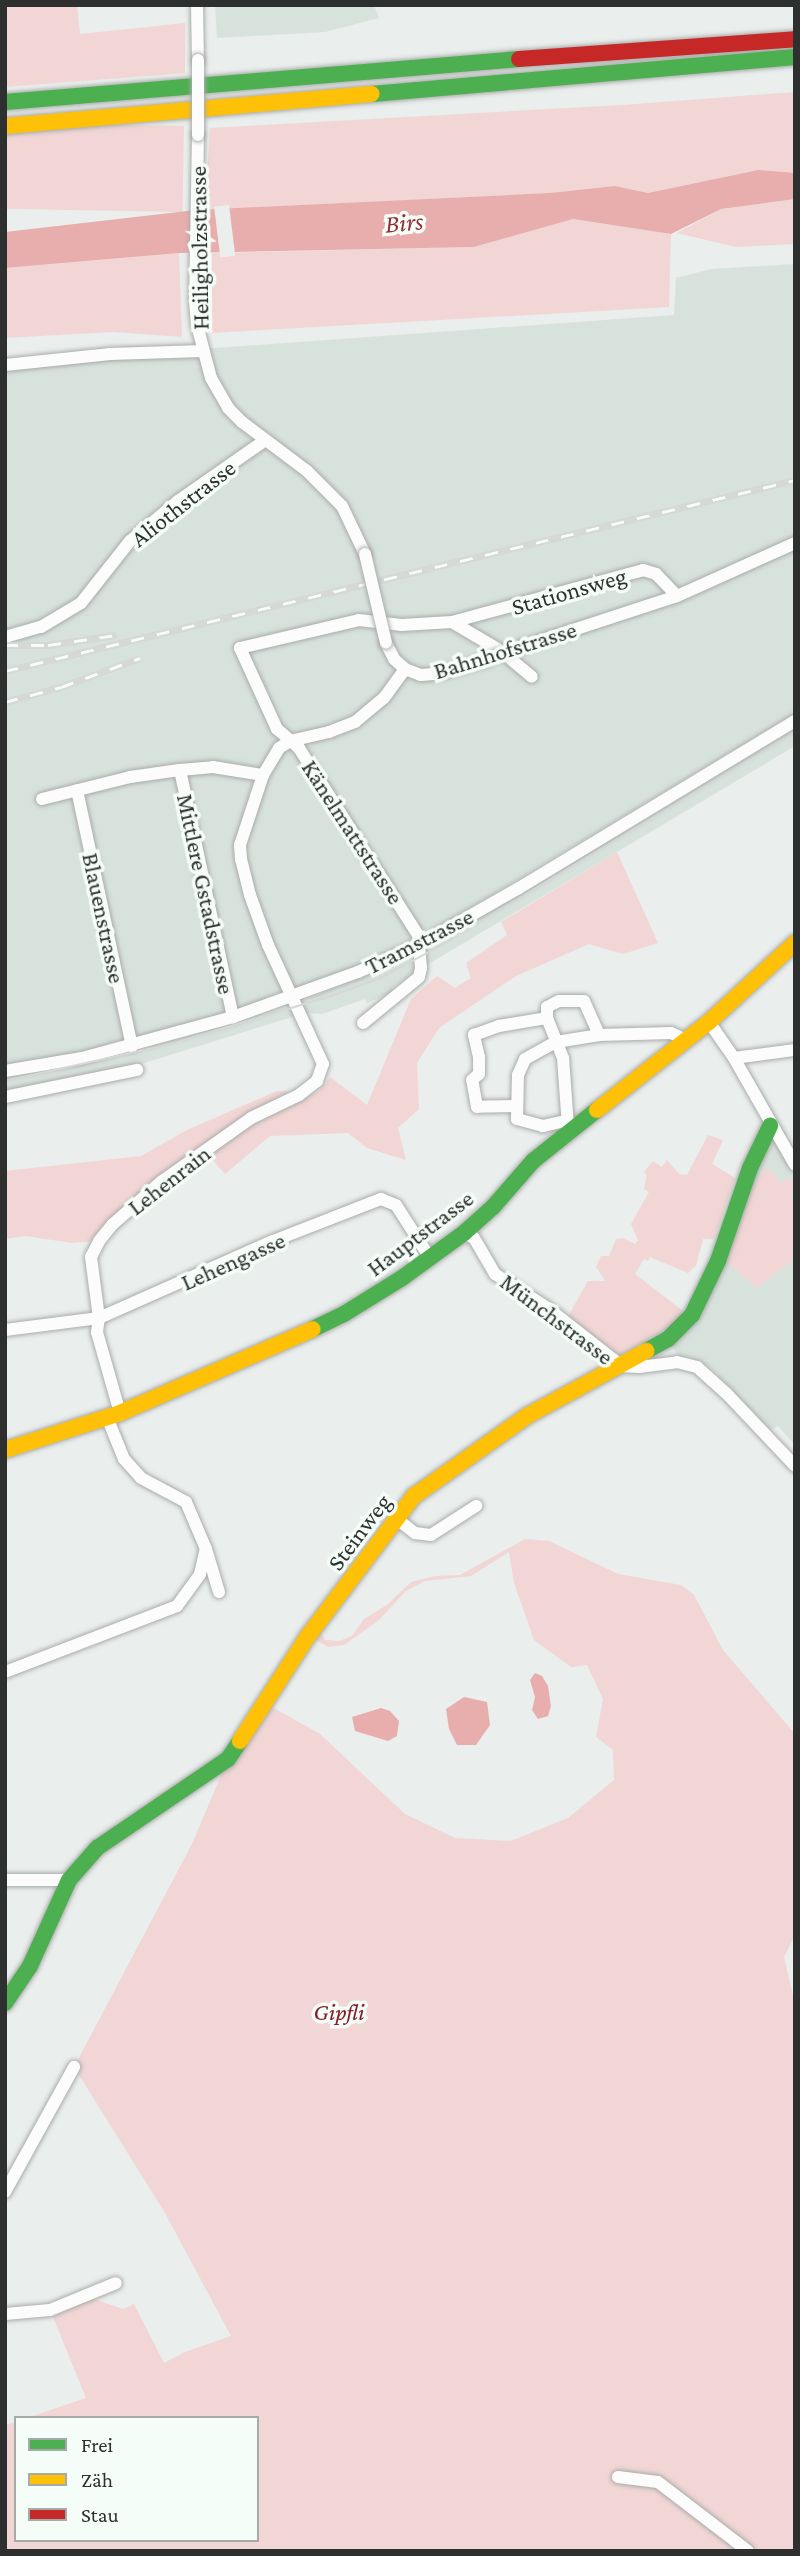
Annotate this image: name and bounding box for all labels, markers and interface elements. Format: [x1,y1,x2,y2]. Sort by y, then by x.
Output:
street label: Heiligholzstrasse [183,166,215,330]
water label: Birs [384,206,424,240]
street label: Aliothstrasse [125,453,241,553]
street label: Stationsweg [508,561,630,621]
street label: Bahnhofstrasse [430,615,580,685]
street label: Känelmattstrasse [296,754,410,910]
street label: Mittlere Gstadstrasse [171,791,241,997]
street label: Blauenstrasse [76,850,132,986]
street label: Tramstrasse [360,902,478,980]
street label: Lehenrain [122,1139,216,1221]
street label: Hauptstrasse [361,1184,479,1282]
street label: Lehengasse [177,1225,289,1297]
street label: Münchstrasse [495,1267,619,1371]
street label: Steinweg [321,1488,397,1576]
park label: Gipfli [313,1998,365,2026]
legend [14,2416,259,2542]
text: Frei [81,2433,113,2457]
text: Zäh [81,2468,113,2492]
text: Stau [81,2503,119,2527]

